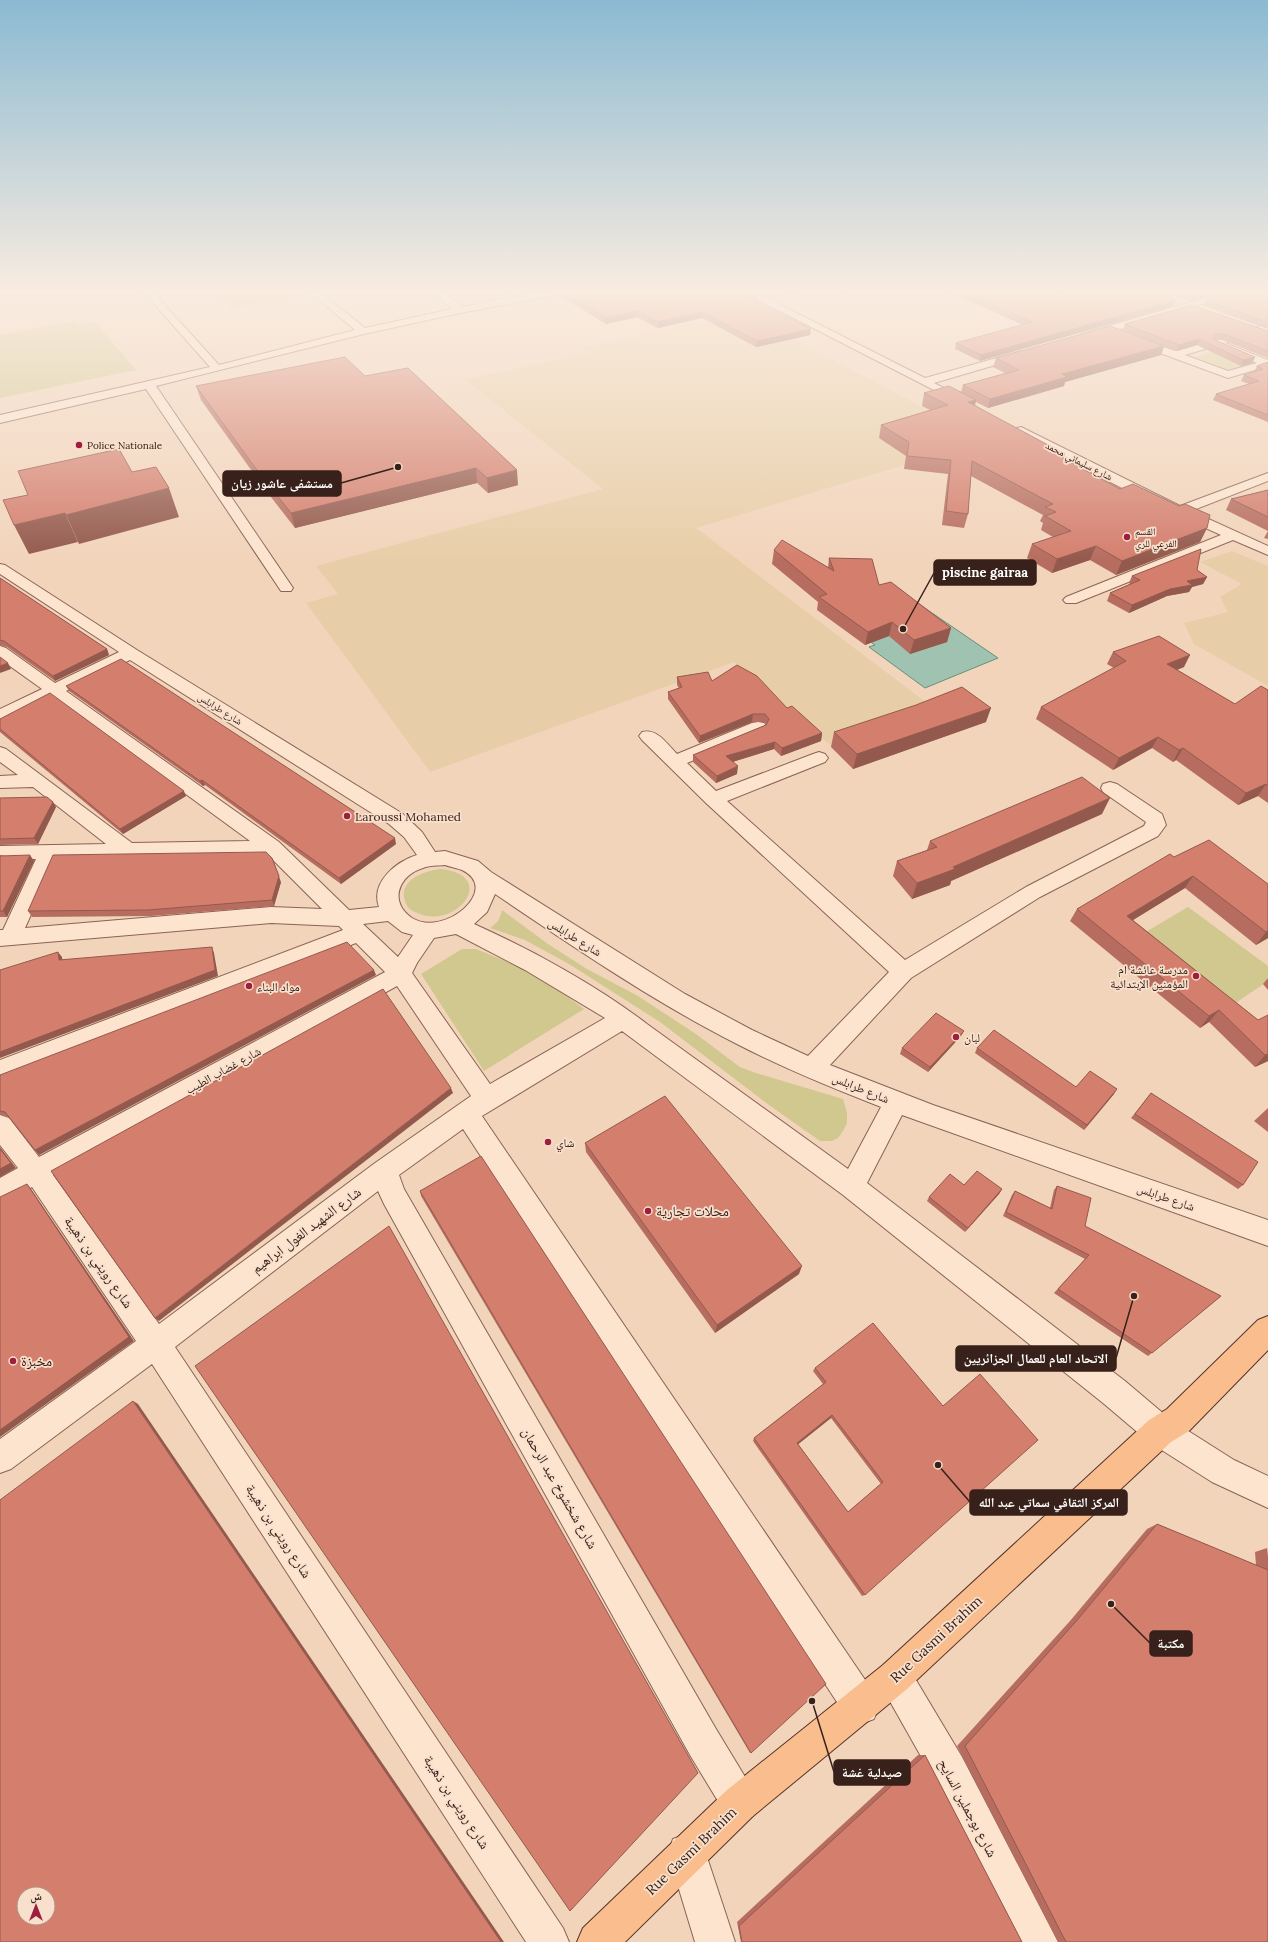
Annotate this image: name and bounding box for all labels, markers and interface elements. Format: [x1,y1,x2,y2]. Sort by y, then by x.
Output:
place label: Police Nationale [87,439,163,452]
street label: شارع سليماني محمد [1043,439,1115,485]
marker: Police Nationale [74,440,84,450]
callout: مستشفى عاشور زيان [223,471,341,496]
text: مستشفى عاشور زيان [231,475,333,492]
place label: القسم الفرعي للري [1135,525,1177,551]
marker: القسم الفرعي للري [1122,532,1132,542]
callout: piscine gairaa [934,560,1036,585]
text: piscine gairaa [942,564,1028,581]
street label: شارع طرابلس [195,690,245,728]
place label: Laroussi Mohamed [355,809,461,824]
marker: Laroussi Mohamed [342,811,352,821]
street label: شارع طرابلس [545,915,605,960]
place label: مدرسة عائشة ام المؤمنين الإبتدائية [1110,962,1188,991]
marker: مدرسة عائشة ام المؤمنين الإبتدائية [1191,971,1201,981]
place label: مواد البناء [257,979,300,994]
marker: مواد البناء [244,981,254,991]
place label: لبان [964,1030,980,1045]
marker: لبان [951,1032,961,1042]
street label: شارع غضاب الطيب [183,1043,264,1098]
street label: شارع طرابلس [830,1070,892,1107]
place label: شاي [556,1135,574,1153]
marker: شاي [543,1137,553,1147]
street label: شارع طرابلس [1135,1180,1197,1215]
street label: شارع الشهيد الغول ابراهيم [247,1183,365,1278]
place label: محلات تجارية [656,1202,729,1220]
marker: محلات تجارية [643,1206,653,1216]
street label: شارع رويني بن ذهيبة [58,1212,137,1313]
callout: الاتحاد العام للعمال الجزائريين [956,1346,1116,1371]
text: الاتحاد العام للعمال الجزائريين [964,1350,1108,1368]
place label: مخبزة [21,1352,52,1370]
marker: مخبزة [8,1356,18,1366]
street label: شارع شخشوخ عبد الرحمان [517,1424,602,1552]
street label: شارع رويني بن ذهيبة [240,1481,316,1583]
callout: المركز الثقافي سماتي عبد الله [970,1490,1127,1515]
text: المركز الثقافي سماتي عبد الله [979,1494,1119,1513]
street label: Rue Gasmi Brahim [886,1591,986,1686]
callout: مكتبة [1150,1631,1192,1656]
text: مكتبة [1158,1635,1184,1652]
street label: شارع رويني بن ذهيبة [418,1752,494,1854]
street label: شارع بوجملين السايح [934,1756,1002,1861]
callout: صيدلية غشة [834,1760,910,1785]
text: صيدلية غشة [842,1764,902,1781]
street label: Rue Gasmi Brahim [642,1803,741,1899]
north arrow [16,1886,56,1926]
text: ش [30,1889,42,1904]

